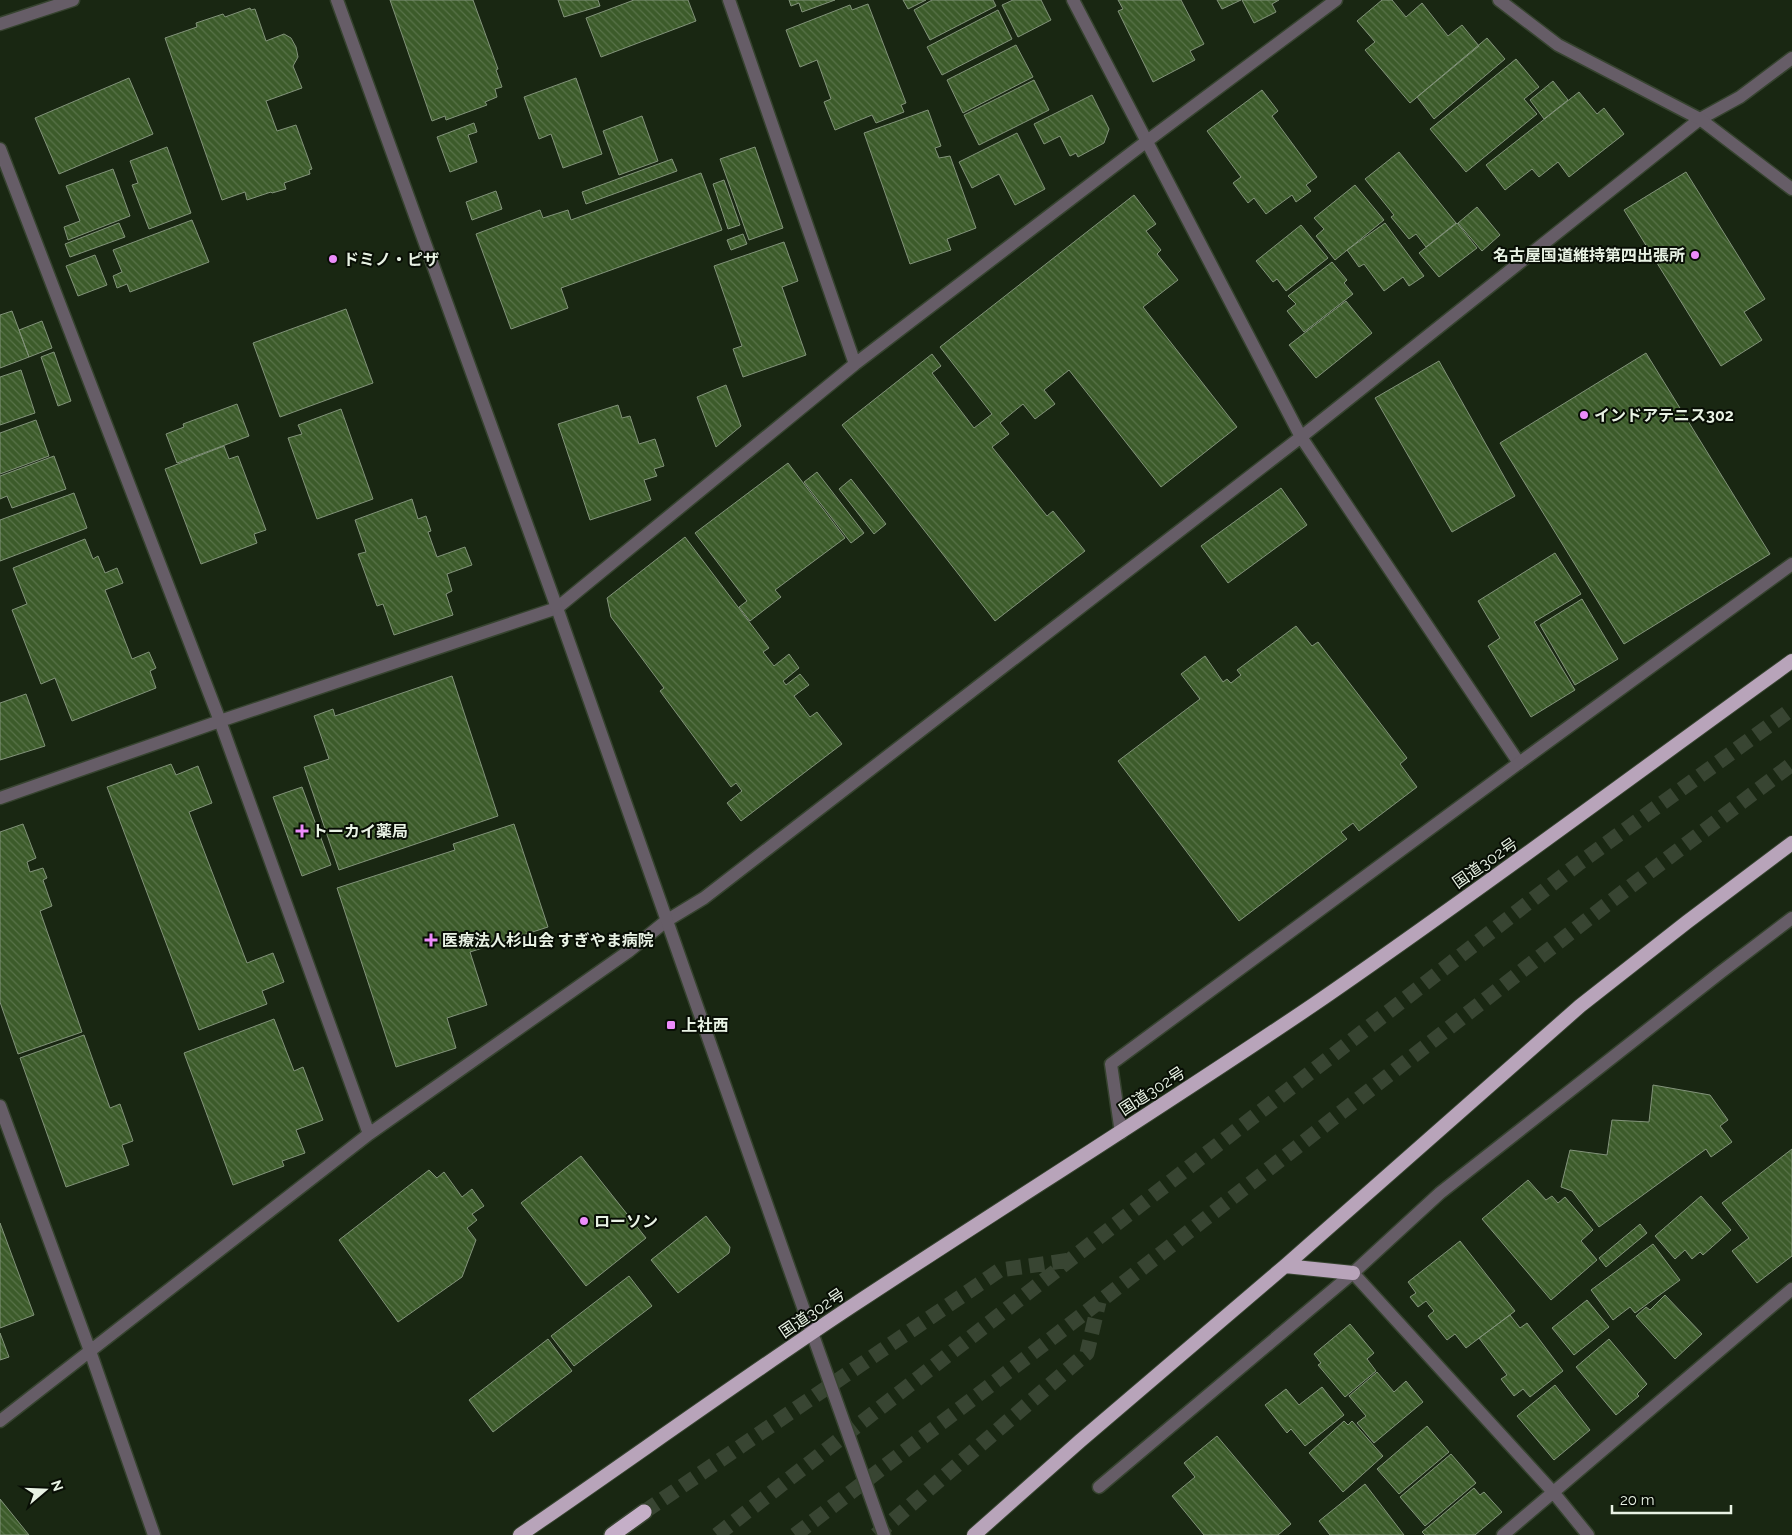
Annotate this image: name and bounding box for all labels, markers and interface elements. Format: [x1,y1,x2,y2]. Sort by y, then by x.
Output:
place label: 名古屋国道維持第四出張所 [1493,246,1685,265]
marker: 名古屋国道維持第四出張所 [1689,249,1701,261]
place label: ドミノ・ピザ [343,250,439,269]
marker: ドミノ・ピザ [327,253,339,265]
place label: インドアテニス302 [1594,406,1734,425]
marker: インドアテニス302 [1578,409,1590,421]
place label: トーカイ薬局 [312,822,408,841]
marker: トーカイ薬局 [296,825,308,837]
street label: 国道302号 [1449,834,1521,892]
place label: 医療法人杉山会 すぎやま病院 [442,931,654,950]
marker: 医療法人杉山会 すぎやま病院 [424,933,438,947]
place label: 上社西 [681,1016,729,1035]
marker: 上社西 [665,1019,677,1031]
street label: 国道302号 [1116,1063,1188,1119]
place label: ローソン [594,1212,658,1231]
marker: ローソン [578,1215,590,1227]
street label: 国道302号 [776,1284,848,1342]
north arrow [20,1465,70,1515]
text: N [48,1478,67,1493]
scale bar [1612,1482,1731,1514]
text: 20 m [1620,1491,1655,1509]

